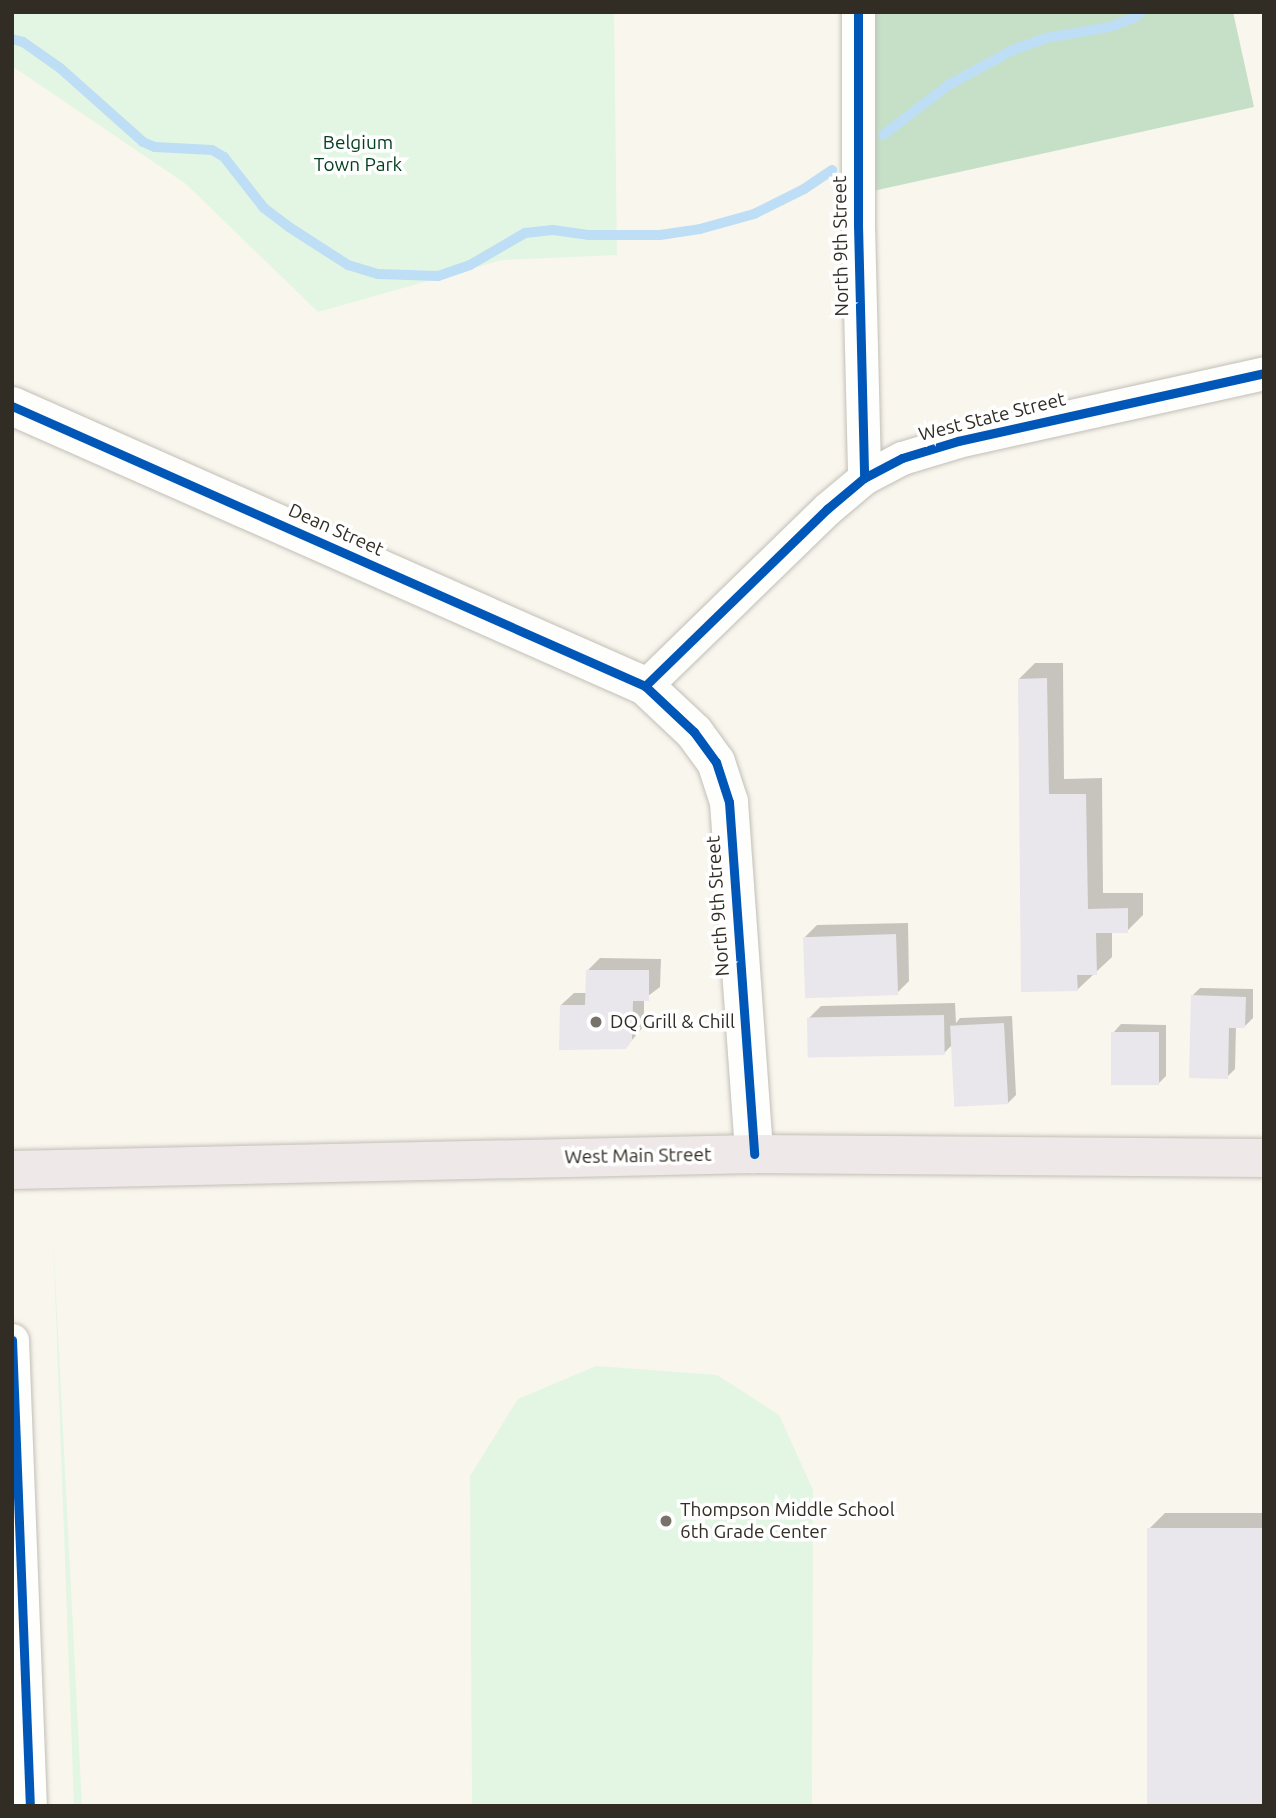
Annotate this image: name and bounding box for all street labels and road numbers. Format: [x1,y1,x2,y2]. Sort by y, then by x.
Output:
street label: North 9th Street [828,175,854,317]
street label: West State Street [916,388,1068,446]
street label: Dean Street [285,499,387,561]
street label: North 9th Street [702,835,734,977]
street label: West Main Street [564,1143,712,1169]

